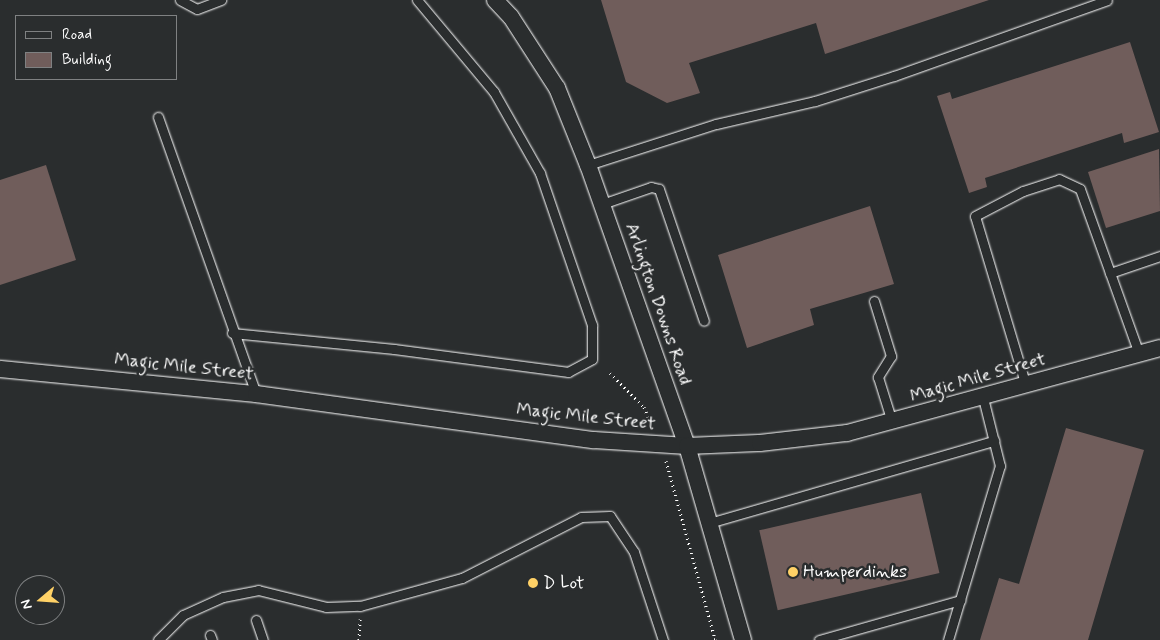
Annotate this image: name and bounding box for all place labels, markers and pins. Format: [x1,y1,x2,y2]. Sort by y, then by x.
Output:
place label: Humperdinks [803,561,907,583]
marker: Humperdinks [787,566,799,578]
place label: D Lot [543,572,585,594]
marker: D Lot [527,577,539,589]

